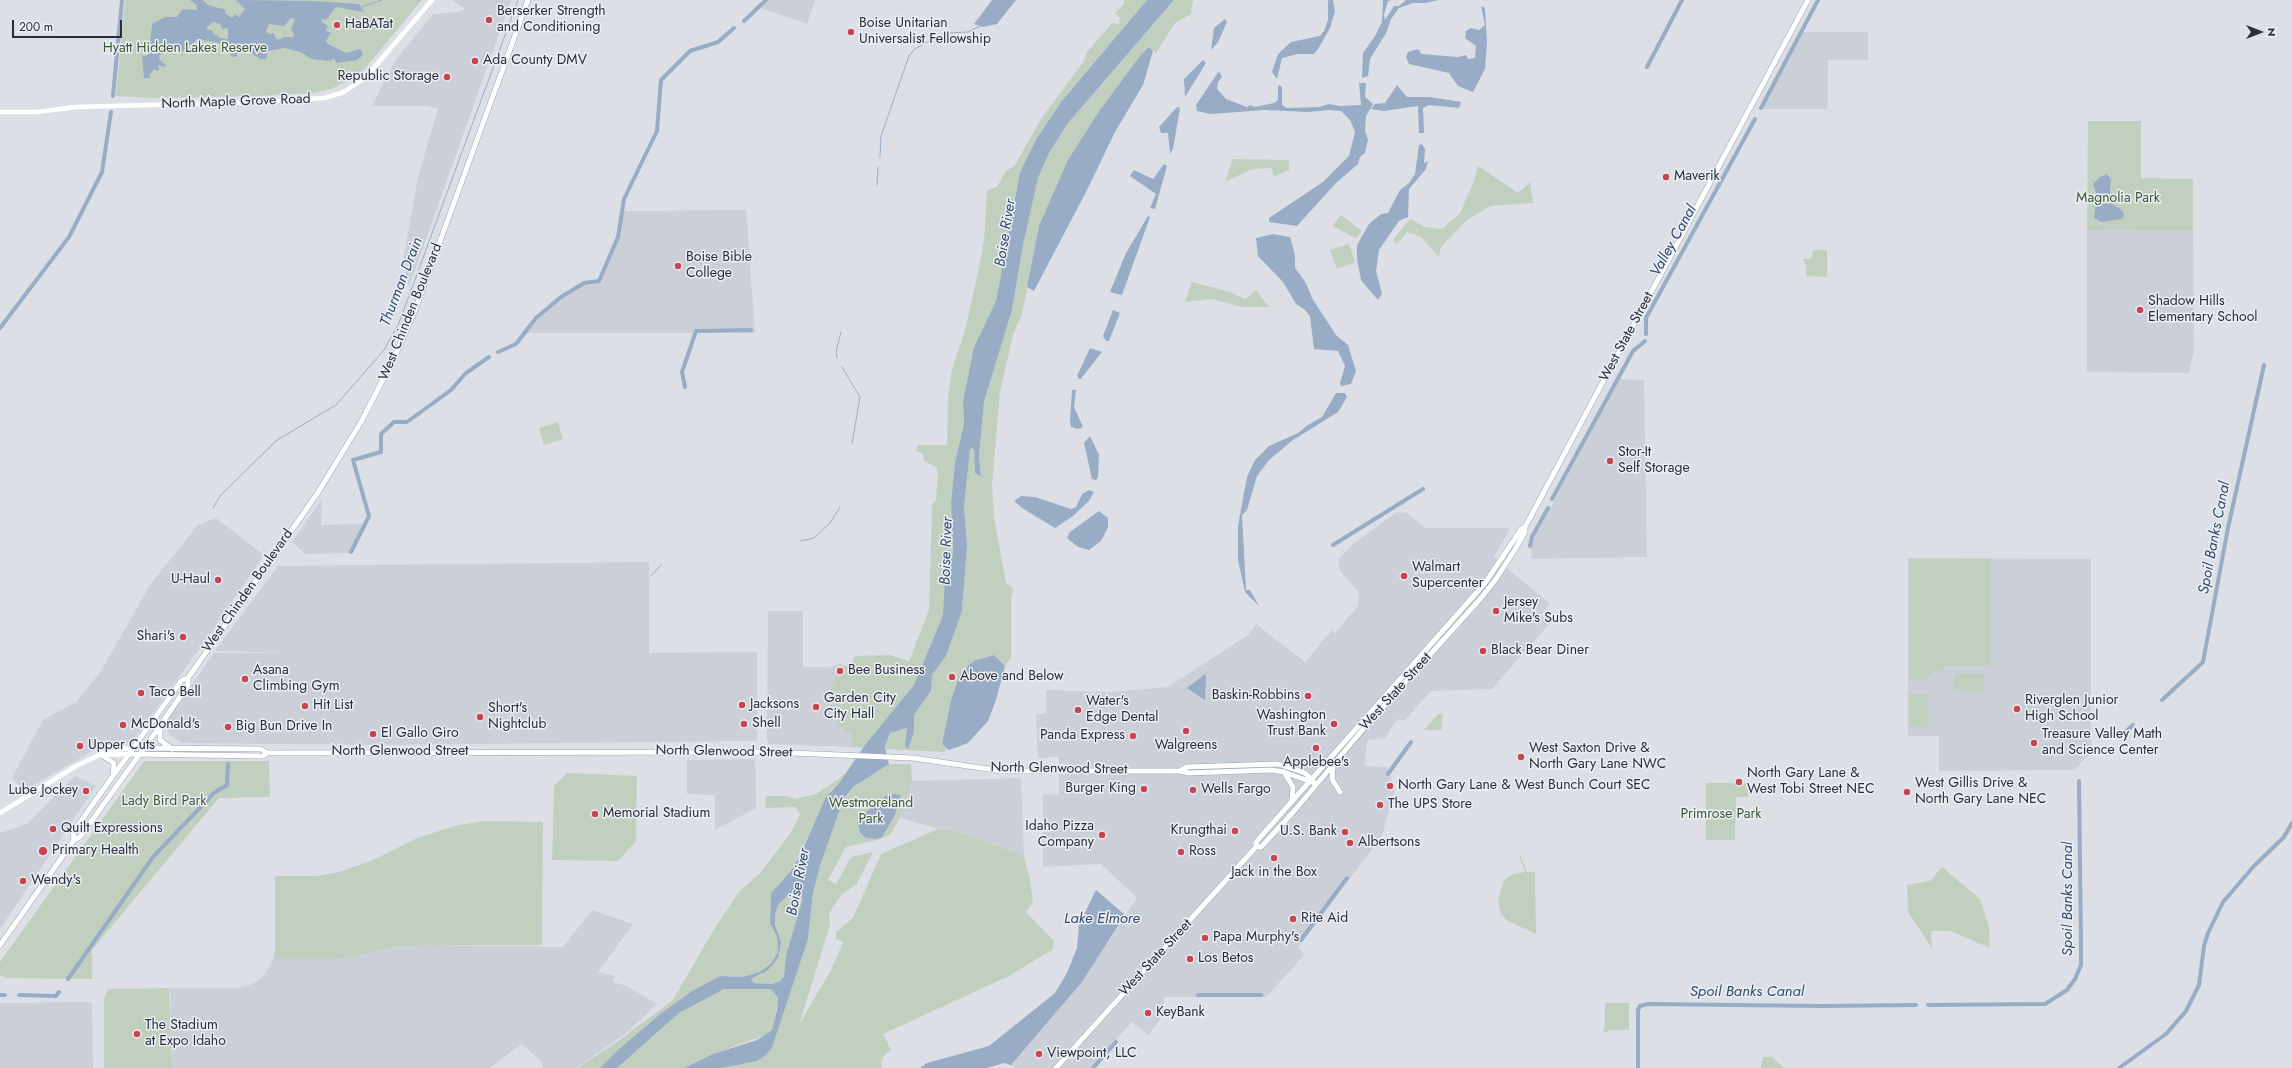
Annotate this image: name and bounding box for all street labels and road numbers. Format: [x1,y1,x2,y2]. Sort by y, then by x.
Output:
street label: North Maple Grove Road [161,91,311,113]
street label: West Chinden Boulevard [376,241,446,383]
street label: West State Street [1596,289,1658,385]
street label: West Chinden Boulevard [199,526,297,656]
street label: West State Street [1357,650,1435,734]
street label: North Glenwood Street [655,742,793,762]
street label: North Glenwood Street [332,744,468,760]
street label: North Glenwood Street [990,759,1128,779]
street label: West State Street [1116,916,1196,1000]

